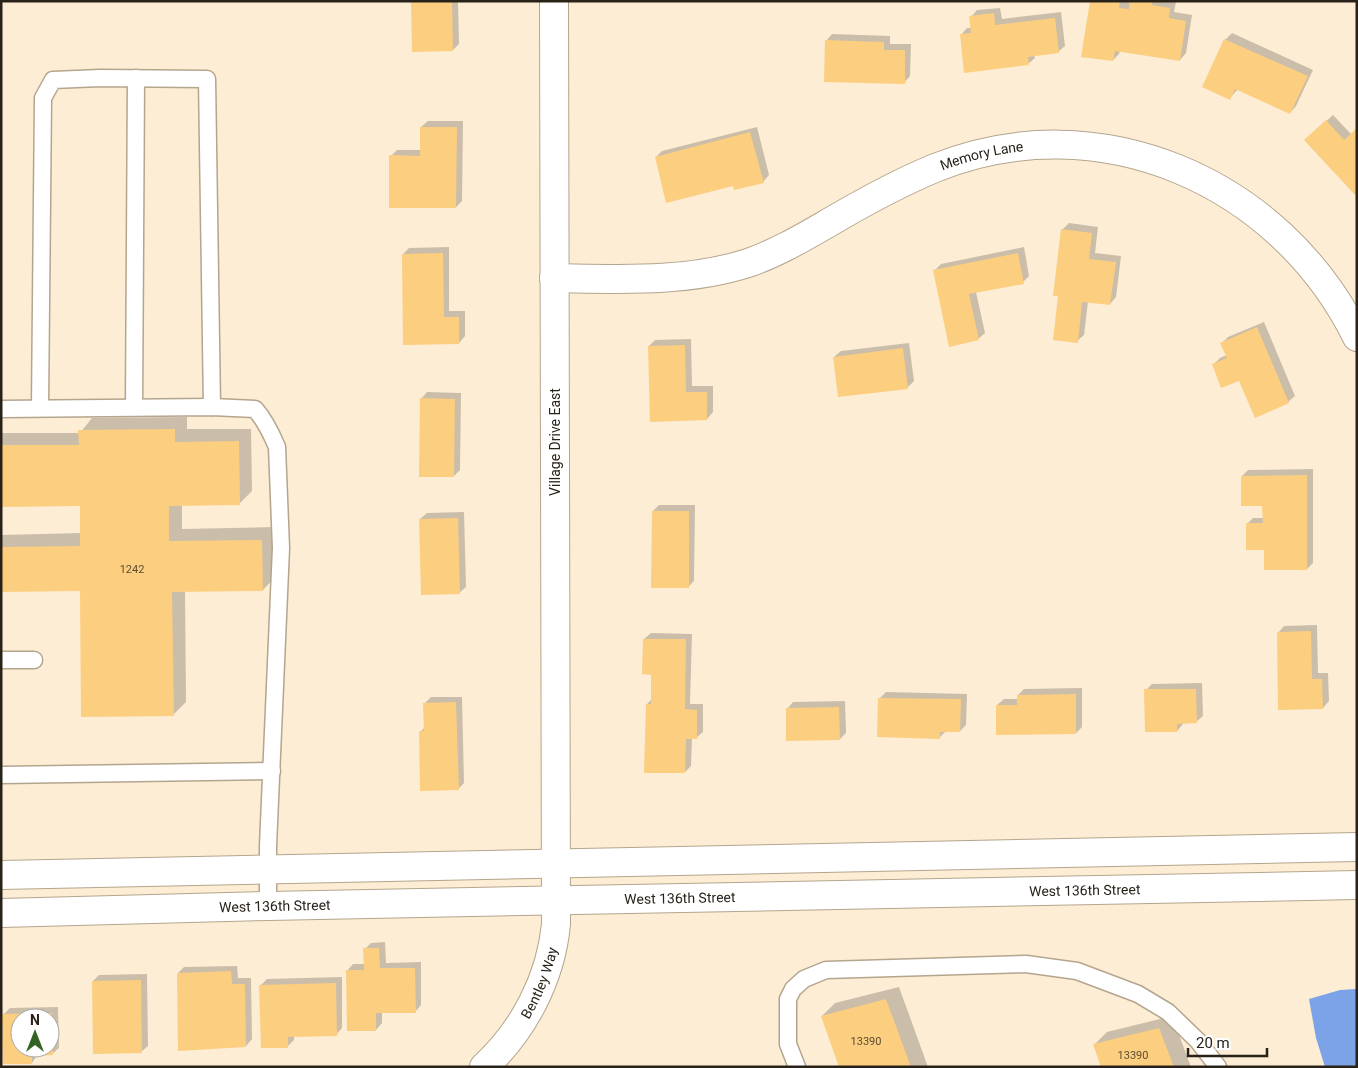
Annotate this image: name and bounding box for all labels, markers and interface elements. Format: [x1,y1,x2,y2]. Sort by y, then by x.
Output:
street label: Memory Lane [938,138,1024,173]
street label: Village Drive East [547,388,563,496]
house number: 1242 [120,563,144,576]
street label: West 136th Street [1029,881,1141,899]
street label: West 136th Street [624,889,736,907]
street label: West 136th Street [219,897,331,915]
street label: Bentley Way [518,945,560,1021]
north arrow [10,1008,60,1058]
text: N [30,1012,40,1028]
scale bar [1188,1026,1267,1058]
text: 20 m [1196,1034,1230,1052]
house number: 13390 [851,1035,881,1048]
house number: 13390 [1118,1049,1148,1062]

